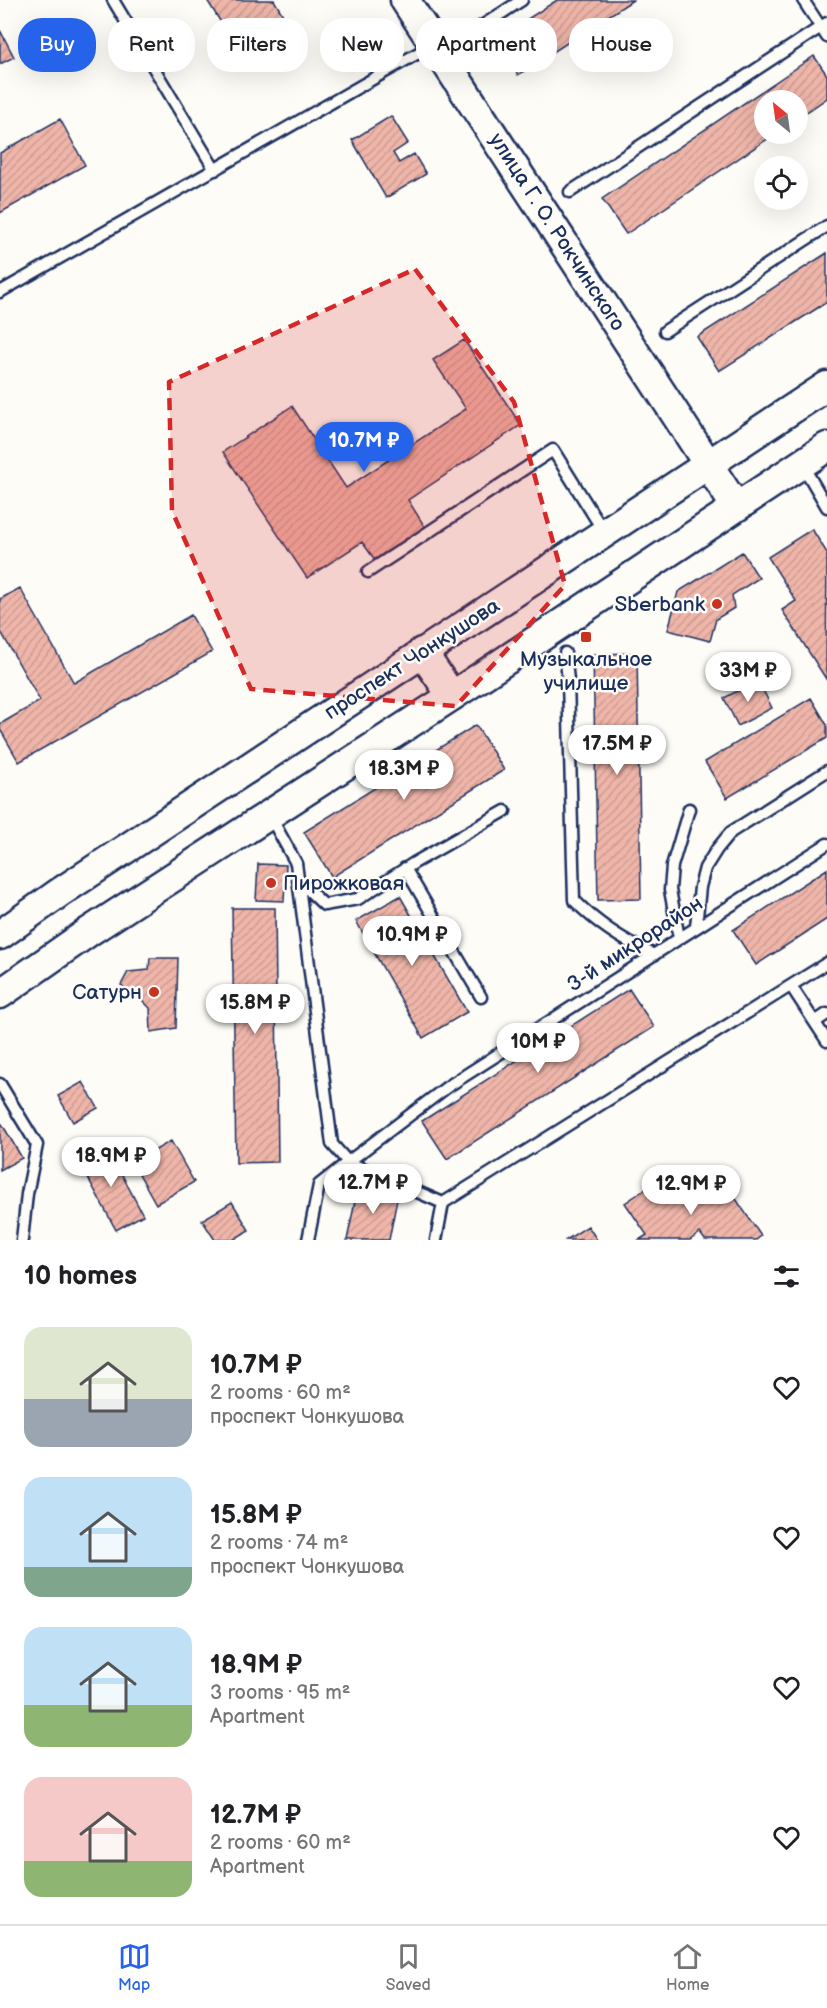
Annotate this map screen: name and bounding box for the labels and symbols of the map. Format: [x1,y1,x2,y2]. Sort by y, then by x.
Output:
north arrow [754,90,808,144]
street label: улица Г. О. Рокчинского [484,128,630,336]
pin: 10.7M ₽ [309,422,419,473]
place label: Sberbank [615,592,706,617]
street label: проспект Чонкушова [320,593,505,725]
marker: Sberbank [710,597,724,611]
marker: Музыкальное училище [579,630,593,644]
place label: Музыкальное училище [520,647,653,696]
pin: 33M ₽ [706,652,790,703]
pin: 17.5M ₽ [562,725,672,776]
pin: 18.3M ₽ [349,750,459,801]
place label: Пирожковая [283,871,404,896]
marker: Пирожковая [264,876,278,890]
street label: 3-й микрорайон [562,891,708,997]
pin: 10.9M ₽ [357,916,467,967]
place label: Сатурн [72,980,142,1005]
pin: 15.8M ₽ [200,984,310,1035]
marker: Сатурн [147,985,161,999]
pin: 10M ₽ [496,1023,580,1074]
pin: 18.9M ₽ [56,1137,166,1188]
pin: 12.7M ₽ [318,1164,428,1215]
pin: 12.9M ₽ [636,1165,746,1216]

